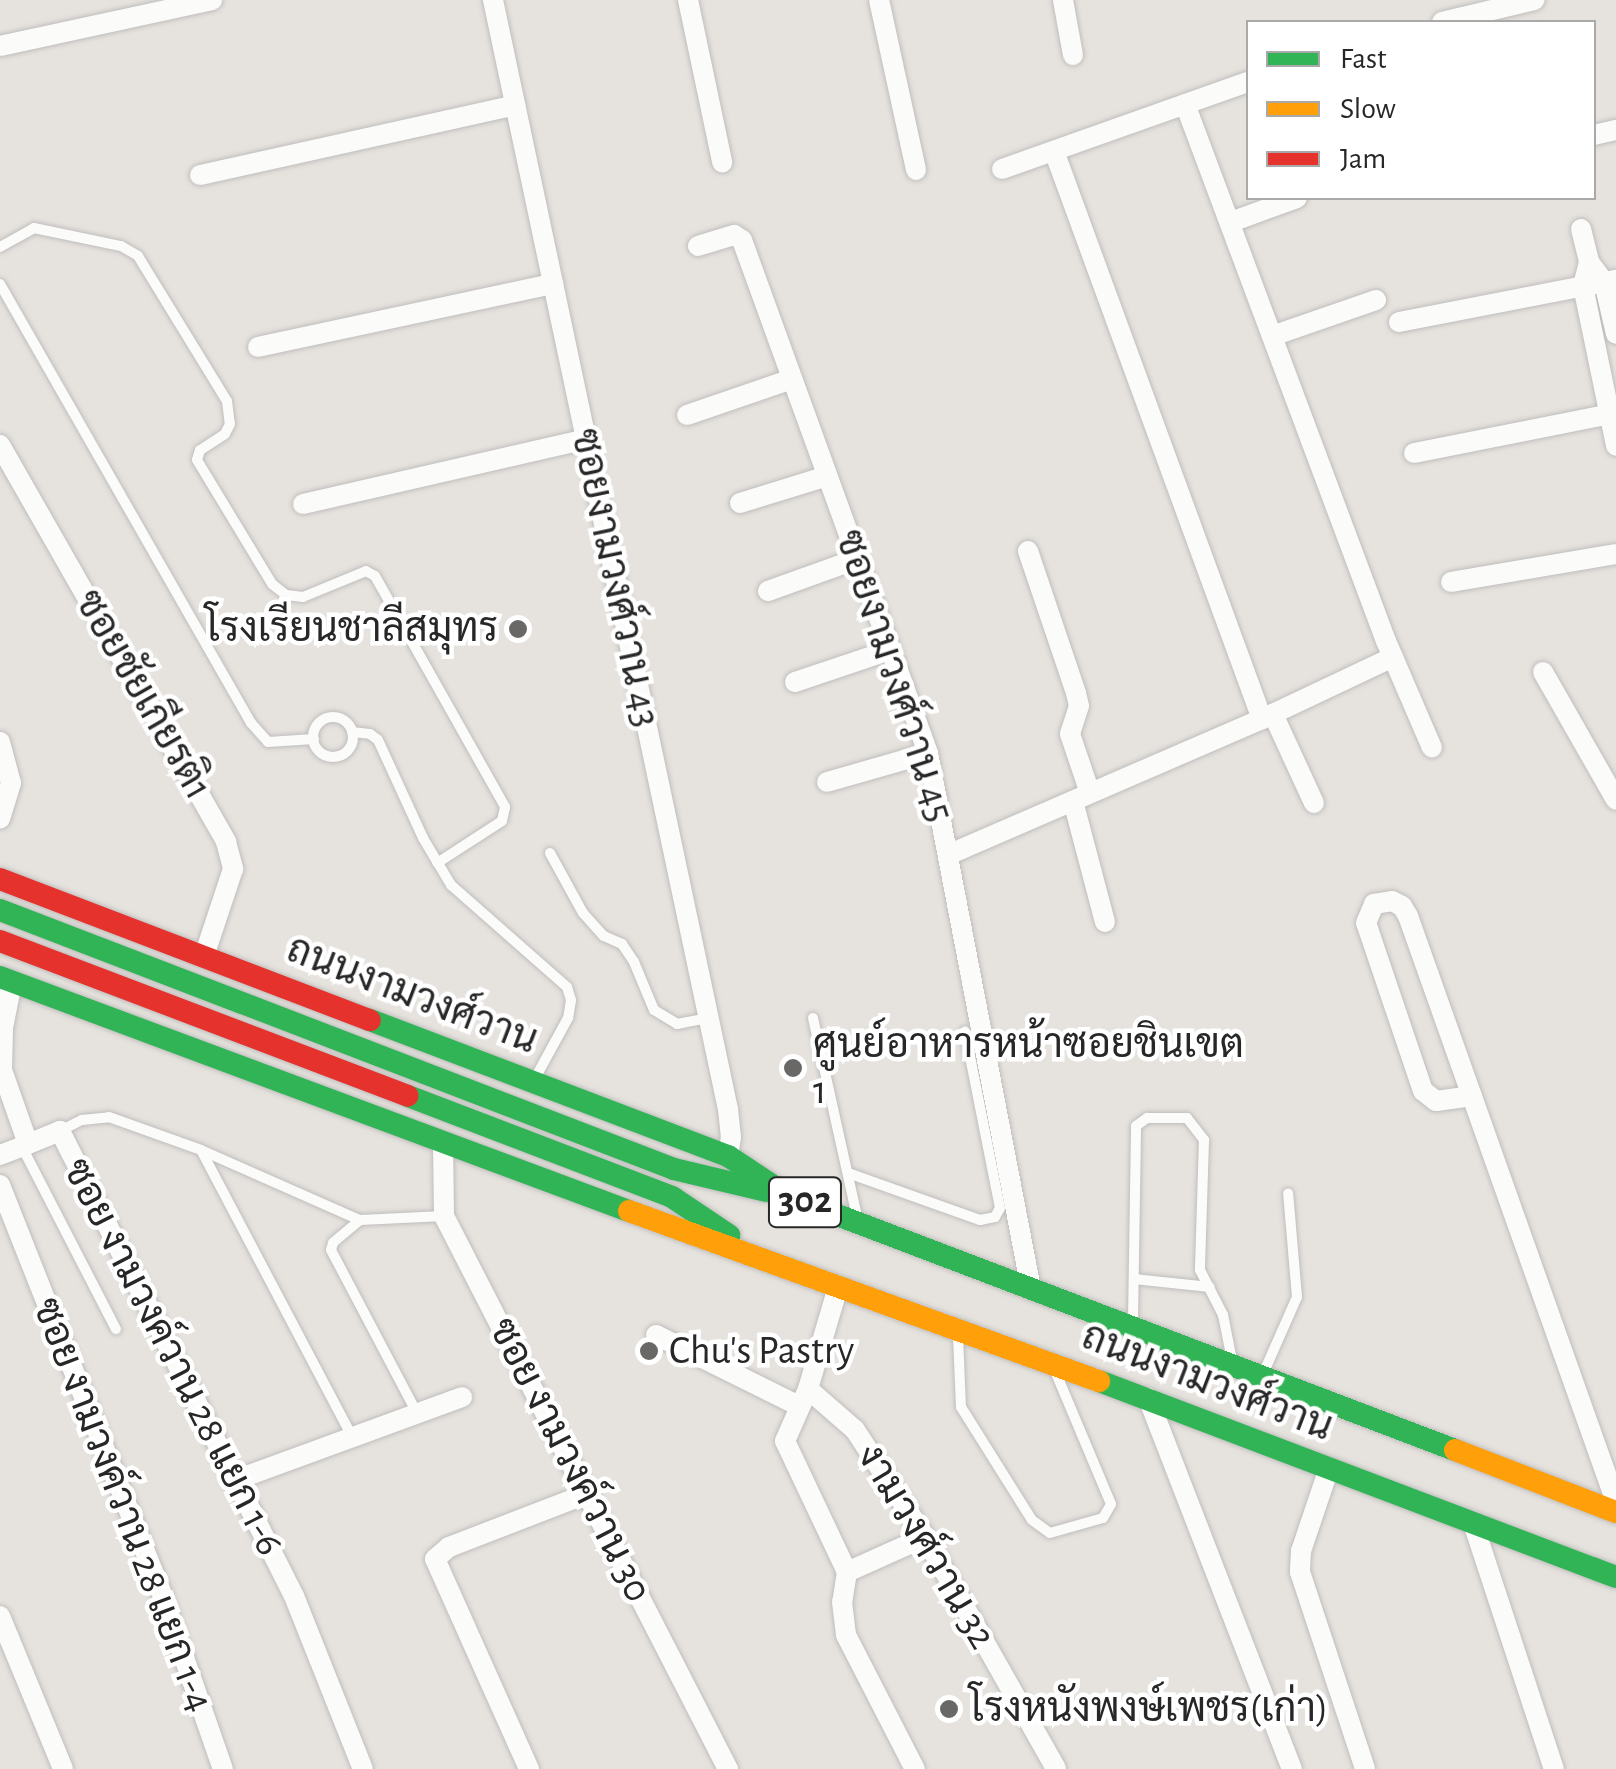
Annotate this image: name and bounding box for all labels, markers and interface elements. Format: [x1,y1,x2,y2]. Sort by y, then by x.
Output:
legend [1246,20,1596,200]
text: Fast [1340,44,1387,74]
text: Slow [1340,94,1396,124]
text: Jam [1340,144,1386,174]
street label: ซอยงามวงศ์วาน 43 [560,425,670,731]
street label: ซอยงามวงศ์วาน 45 [824,524,964,828]
street label: ซอยชัยเกียรติ1 [64,582,222,808]
place label: โรงเรียนชาลีสมุทร [205,605,498,653]
marker: โรงเรียนชาลีสมุทร [507,618,529,640]
street label: ถนนงามวงศ์วาน [280,925,544,1065]
place label: ศูนย์อาหารหน้าซอยชินเขต 1 [813,1021,1244,1115]
marker: ศูนย์อาหารหน้าซอยชินเขต 1 [782,1057,804,1079]
street label: ซอย งามวงค์วาน 28 แยก 1-6 [52,1151,294,1563]
road number: 302 [768,1169,842,1235]
street label: ซอย งามวงค์วาน 28 แยก 1-4 [22,1291,224,1719]
street label: ซอย งามวงค์วาน 30 [478,1310,662,1610]
street label: ถนนงามวงศ์วาน [1075,1312,1339,1452]
place label: Chu's Pastry [669,1327,854,1375]
marker: Chu's Pastry [638,1340,660,1362]
street label: งามวงศ์วาน 32 [846,1434,1006,1658]
place label: โรงหนังพงษ์เพชร(เก่า) [969,1685,1328,1733]
marker: โรงหนังพงษ์เพชร(เก่า) [938,1698,960,1720]

